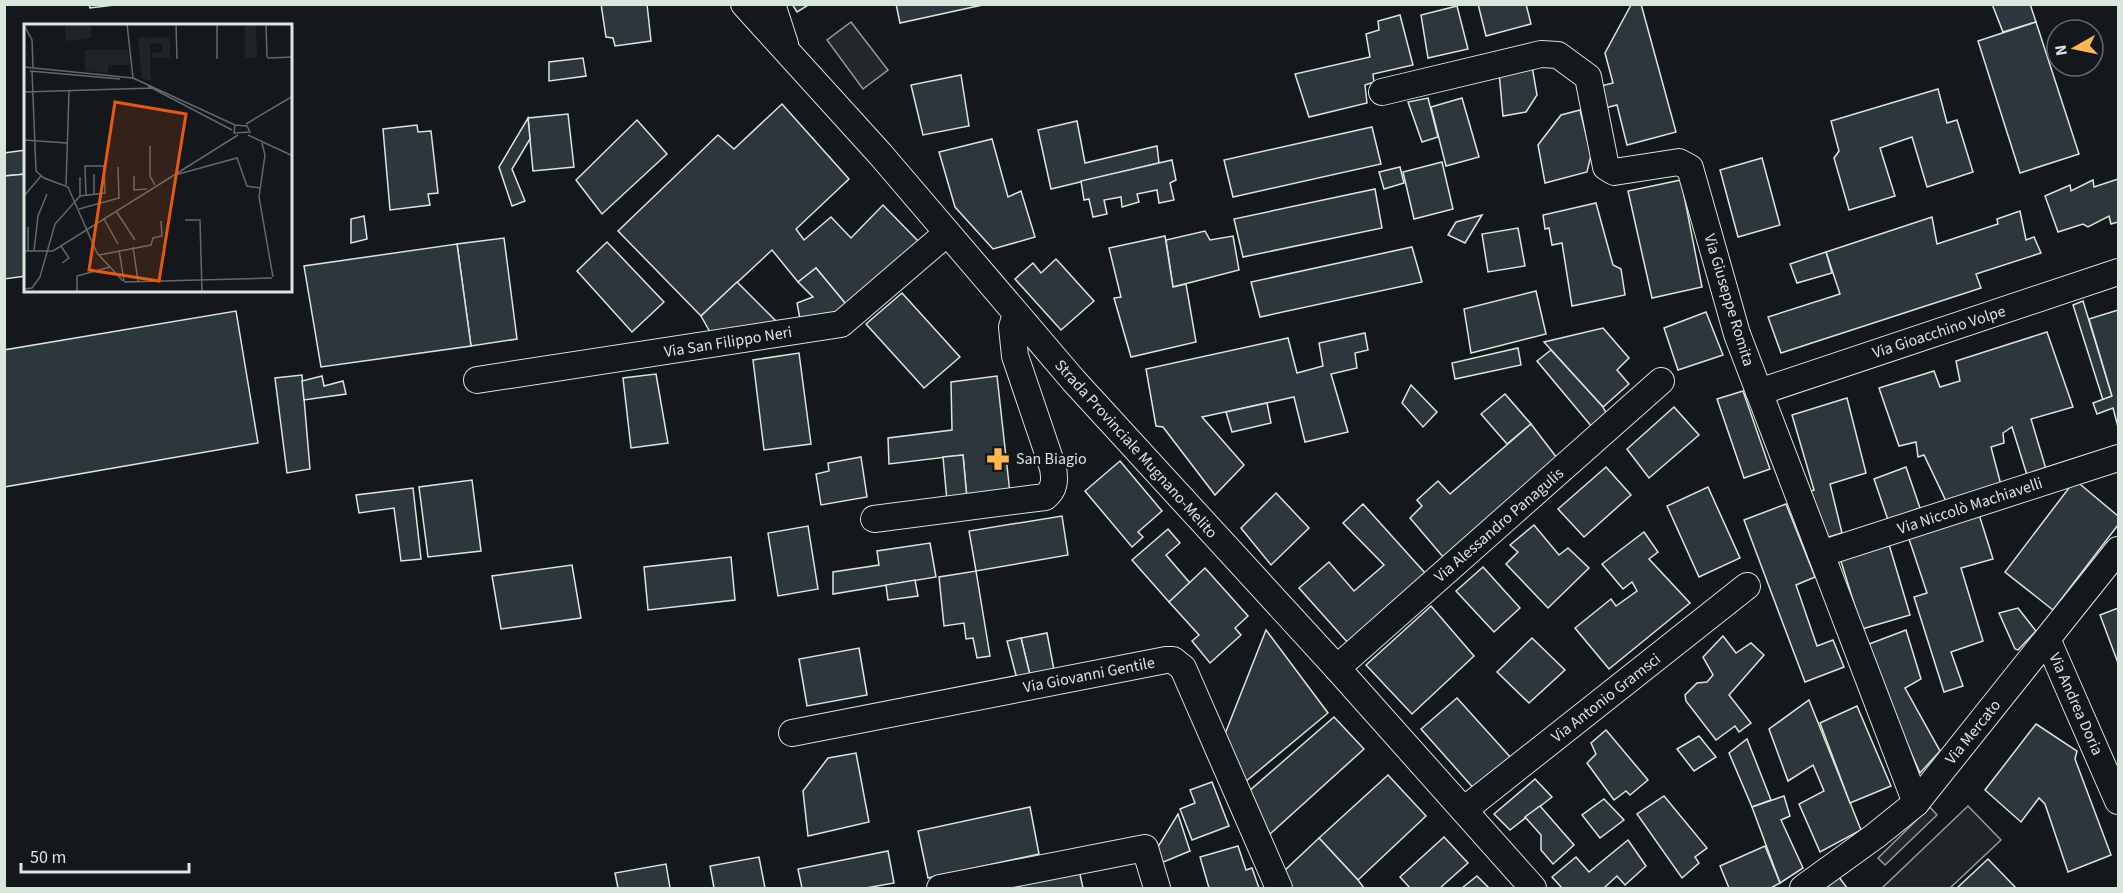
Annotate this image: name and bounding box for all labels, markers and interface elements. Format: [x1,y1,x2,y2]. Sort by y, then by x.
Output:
north arrow [2045,18,2105,78]
inset map [24,24,292,292]
text: N [2049,43,2073,57]
street label: Via Giuseppe Romita [1698,231,1760,369]
street label: Via Gioacchino Volpe [1870,300,2008,364]
street label: Via San Filippo Neri [662,321,794,363]
street label: Strada Provinciale Mugnano-Melito [1050,355,1222,543]
pharmacy icon: San Biagio [985,446,1011,472]
place label: San Biagio [1016,448,1087,470]
street label: Via Alessandro Panagulis [1429,462,1569,588]
street label: Via Niccolò Machiavelli [1895,472,2045,540]
street label: Via Antonio Gramsci [1547,648,1665,748]
street label: Via Andrea Doria [2044,649,2108,759]
street label: Via Giovanni Gentile [1021,651,1157,699]
street label: Via Mercato [1940,695,2006,769]
scale bar [21,836,189,874]
text: 50 m [30,845,66,870]

